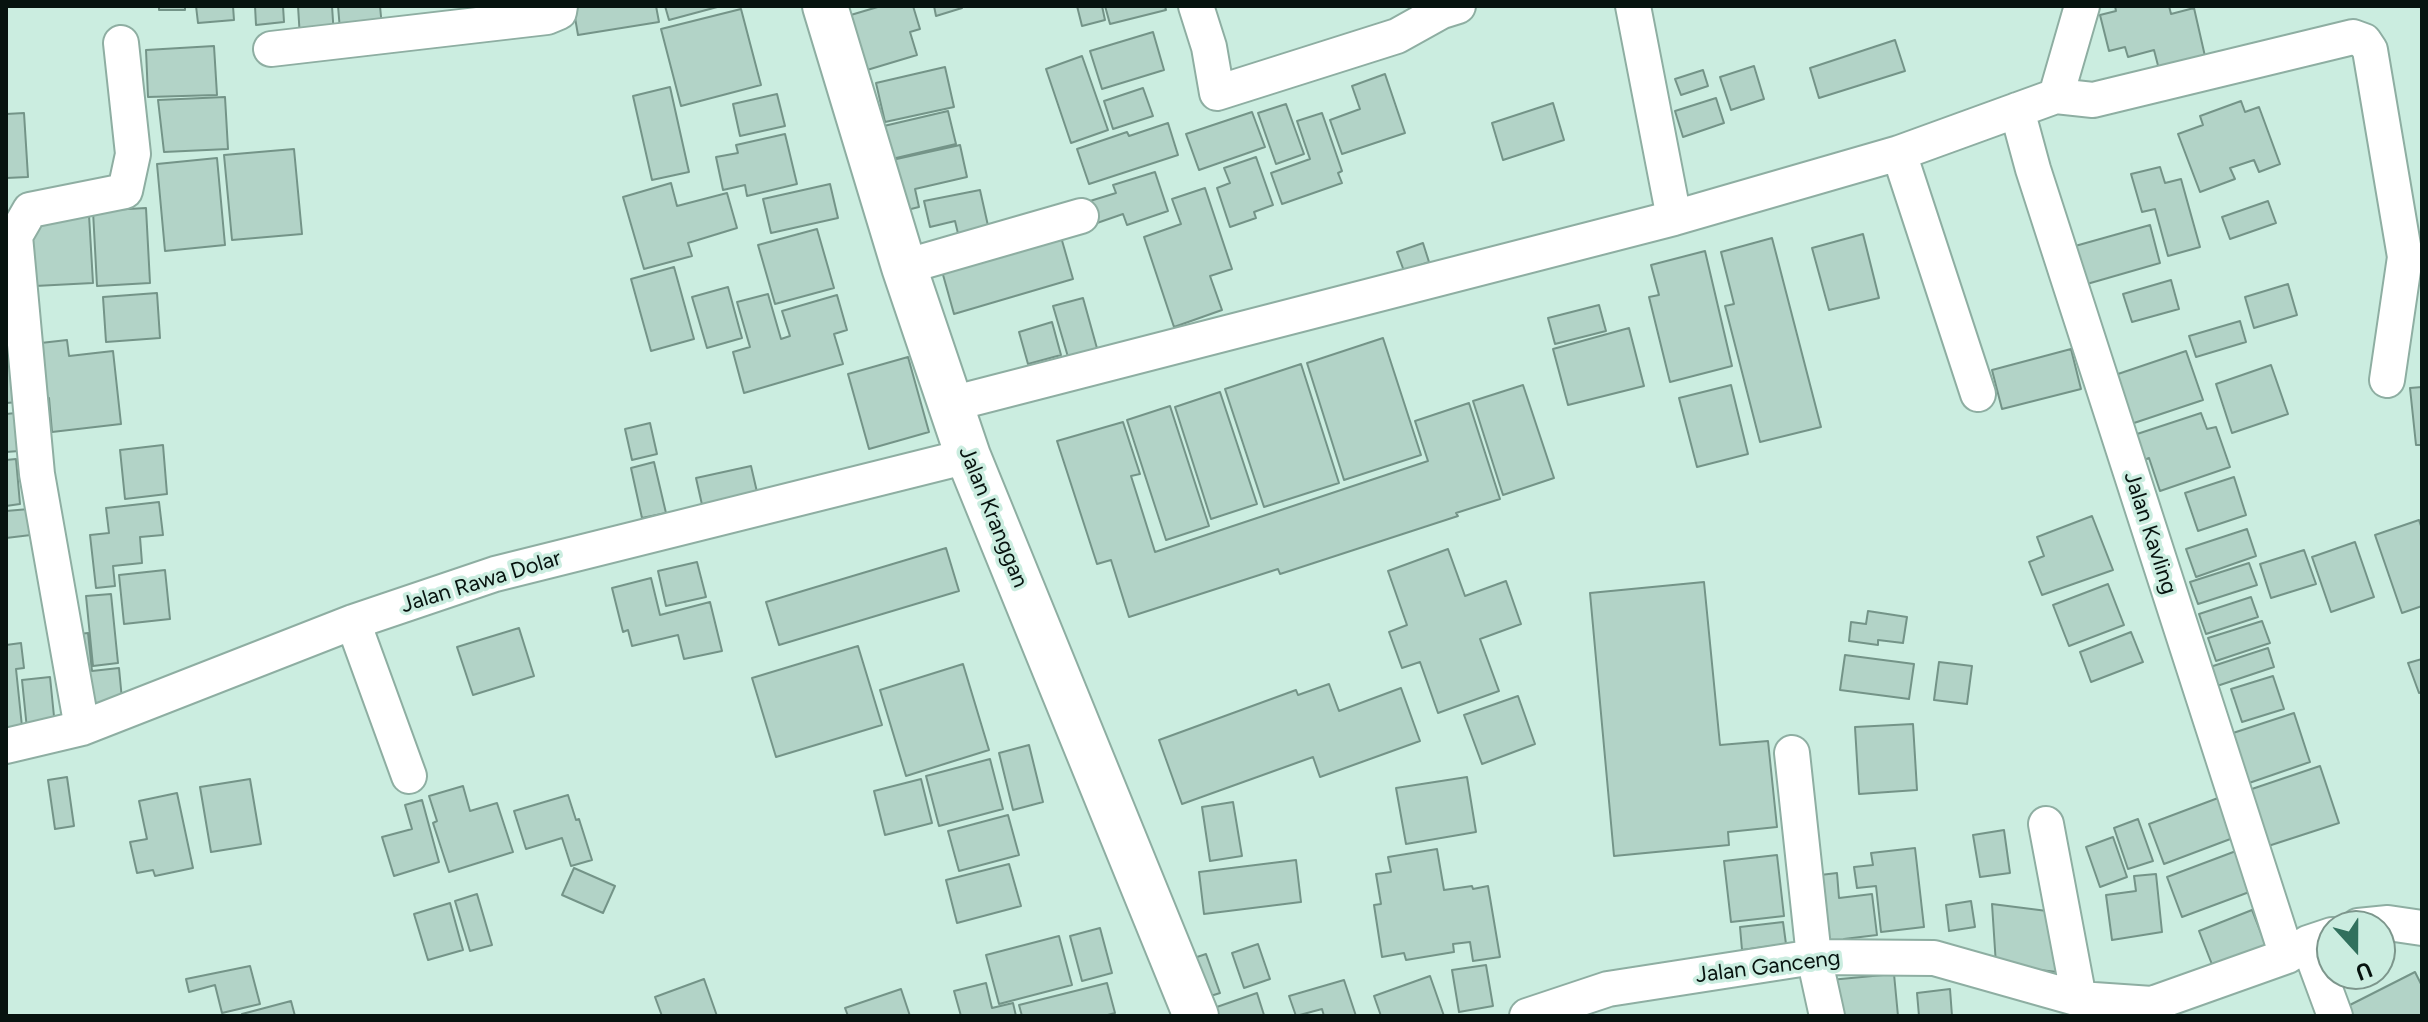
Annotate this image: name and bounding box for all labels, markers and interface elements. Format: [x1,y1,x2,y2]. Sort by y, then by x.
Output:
street label: Jalan Kranggan [953,443,1033,591]
street label: Jalan Kavling [2118,468,2182,598]
street label: Jalan Rawa Dolar [398,545,564,619]
north arrow [2316,910,2396,990]
street label: Jalan Ganceng [1694,945,1842,989]
text: U [2352,956,2376,986]

